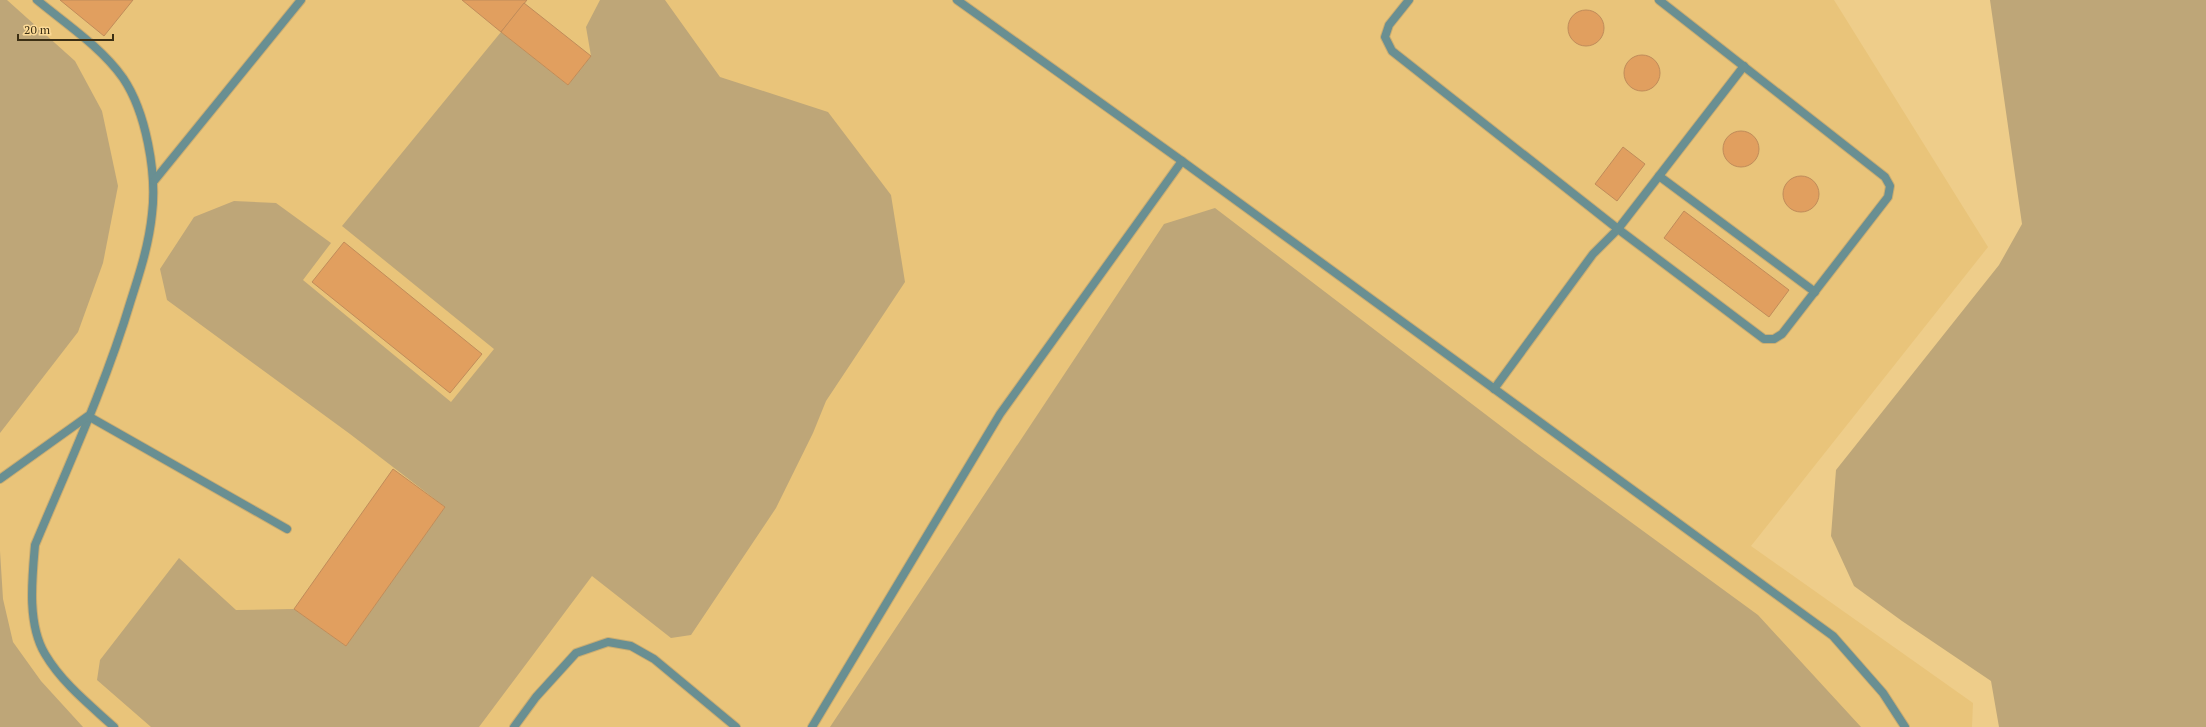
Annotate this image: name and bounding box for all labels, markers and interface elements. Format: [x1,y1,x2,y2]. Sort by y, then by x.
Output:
scale bar [18,16,113,42]
text: 20 m [24,22,51,37]

